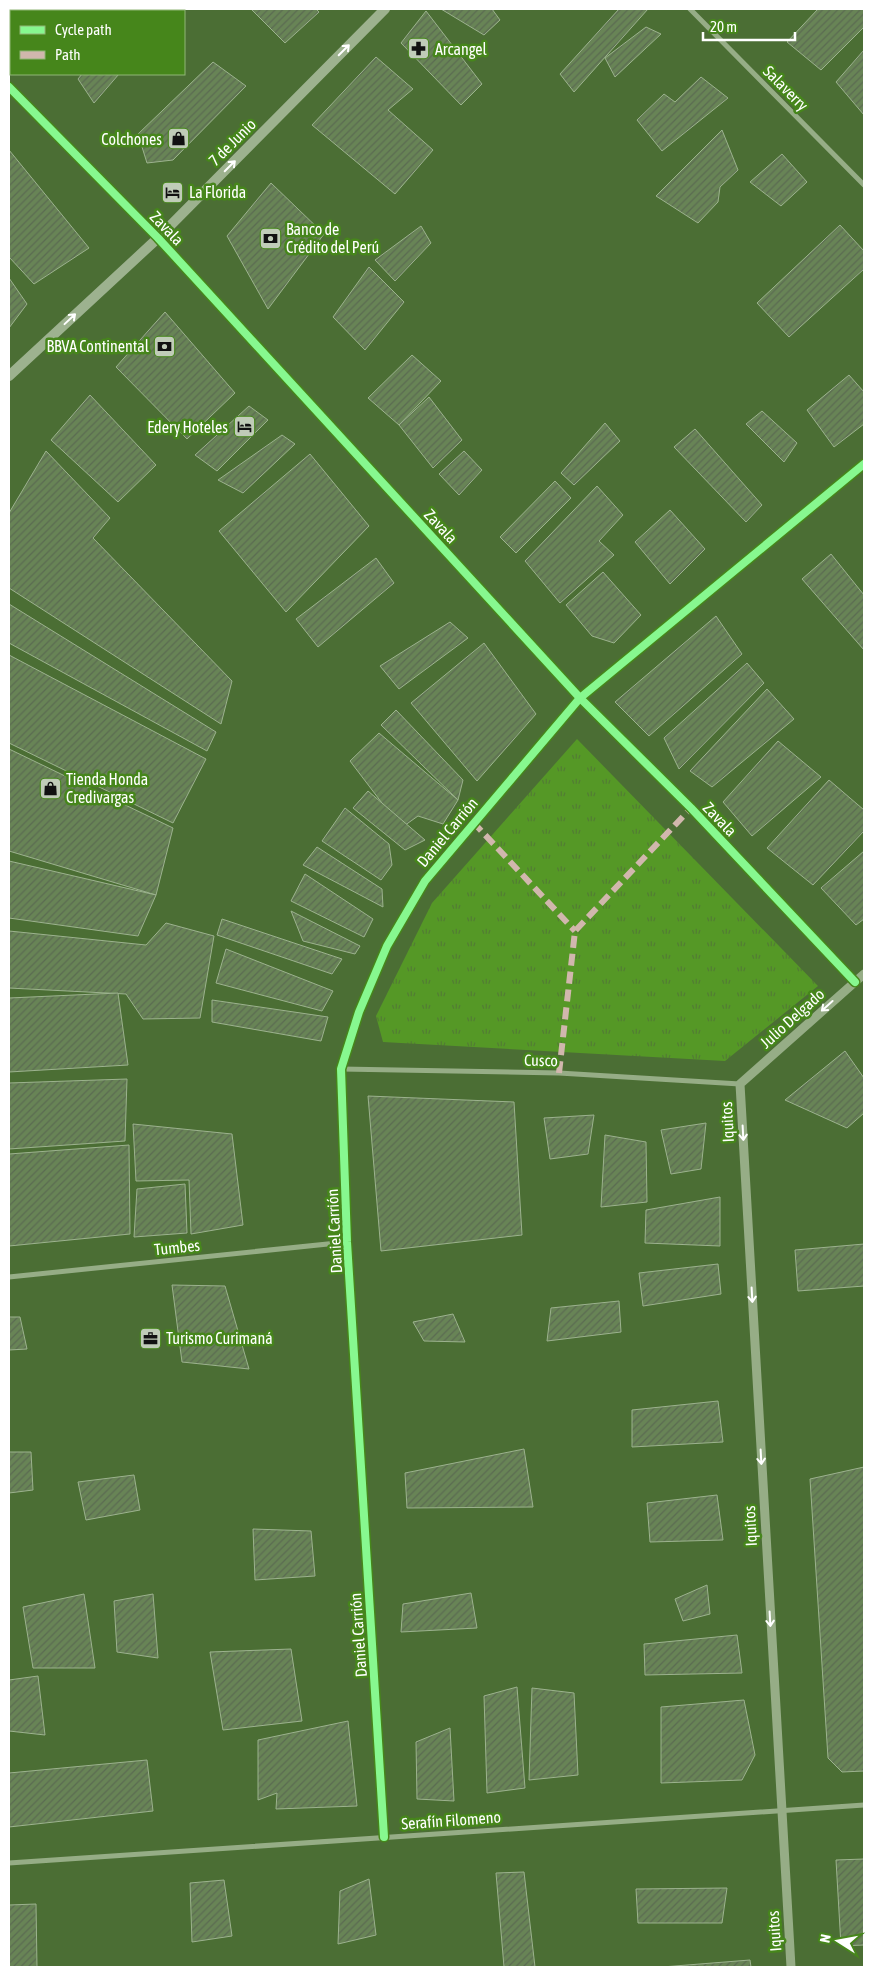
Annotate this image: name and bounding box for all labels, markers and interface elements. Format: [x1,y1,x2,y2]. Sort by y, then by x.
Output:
legend [10,10,185,75]
scale bar [703,10,796,42]
text: 20 m [710,18,737,35]
text: Cycle path [55,21,112,38]
pharmacy icon: Arcangel [407,37,431,61]
place label: Arcangel [435,40,488,59]
one-way arrow [338,44,350,56]
text: Path [55,46,81,63]
street label: Salaverry [759,62,812,115]
street label: 7 de Junio [205,115,259,169]
shop icon: Colchones [166,127,190,151]
place label: Colchones [101,130,162,148]
one-way arrow [223,160,236,172]
hotel icon: La Florida [161,180,185,204]
place label: La Florida [189,183,246,201]
street label: Zavala [147,207,187,249]
place label: Banco de Crédito del Perú [286,220,379,256]
bank icon: Banco de Crédito del Perú [258,226,282,250]
one-way arrow [64,313,77,325]
bank icon: BBVA Continental [153,334,177,358]
place label: BBVA Continental [46,337,150,355]
hotel icon: Edery Hoteles [232,415,256,439]
place label: Edery Hoteles [147,418,228,437]
street label: Zavala [421,505,461,547]
place label: Tienda Honda Credivargas [66,770,148,807]
shop icon: Tienda Honda Credivargas [38,776,62,800]
street label: Daniel Carrión [413,794,481,870]
street label: Zavala [700,798,740,840]
street label: Julio Delgado [756,985,828,1052]
one-way arrow [821,1001,834,1012]
street label: Cusco [524,1051,558,1069]
street label: Iquitos [717,1101,738,1143]
one-way arrow [739,1124,748,1140]
street label: Daniel Carrión [323,1188,345,1274]
street label: Tumbes [153,1236,201,1258]
one-way arrow [748,1286,757,1302]
office icon: Turismo Curimaná [138,1326,162,1350]
place label: Turismo Curimaná [166,1329,273,1347]
one-way arrow [757,1449,766,1465]
street label: Iquitos [740,1505,761,1547]
street label: Daniel Carrión [346,1592,370,1678]
one-way arrow [766,1611,775,1627]
street label: Serafín Filomeno [401,1808,501,1832]
street label: Iquitos [764,1910,785,1952]
north arrow [813,1916,863,1966]
text: N [817,1933,834,1944]

